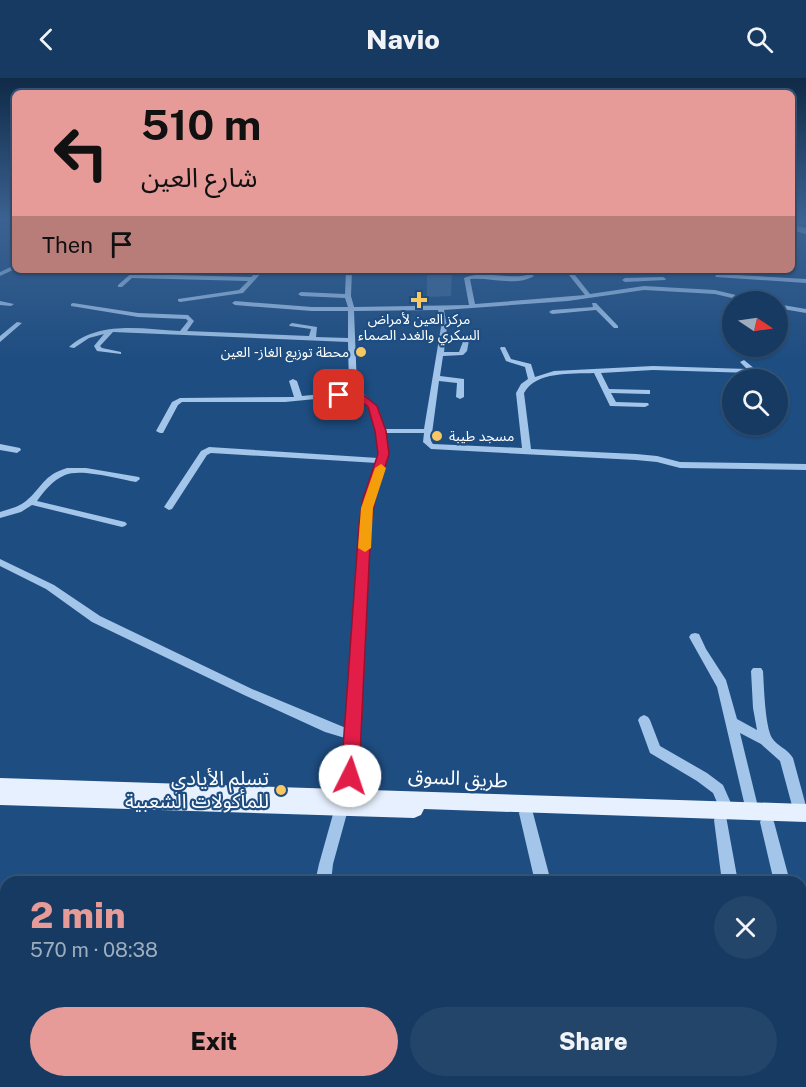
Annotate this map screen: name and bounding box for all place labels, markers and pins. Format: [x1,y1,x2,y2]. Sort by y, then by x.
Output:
marker: مركز العين لأمراض السكري والغدد الصماء [410,291,428,309]
place label: مركز العين لأمراض السكري والغدد الصماء [358,311,480,346]
place label: محطة توزيع الغاز - العين [221,344,349,363]
marker: محطة توزيع الغاز - العين [354,345,368,359]
pin [313,369,364,420]
place label: مسجد طيبة [449,428,514,444]
marker: مسجد طيبة [430,429,444,443]
place label: تسلم الأيادي للمأكولات الشعبية [125,766,269,813]
marker: تسلم الأيادي للمأكولات الشعبية [274,783,288,797]

